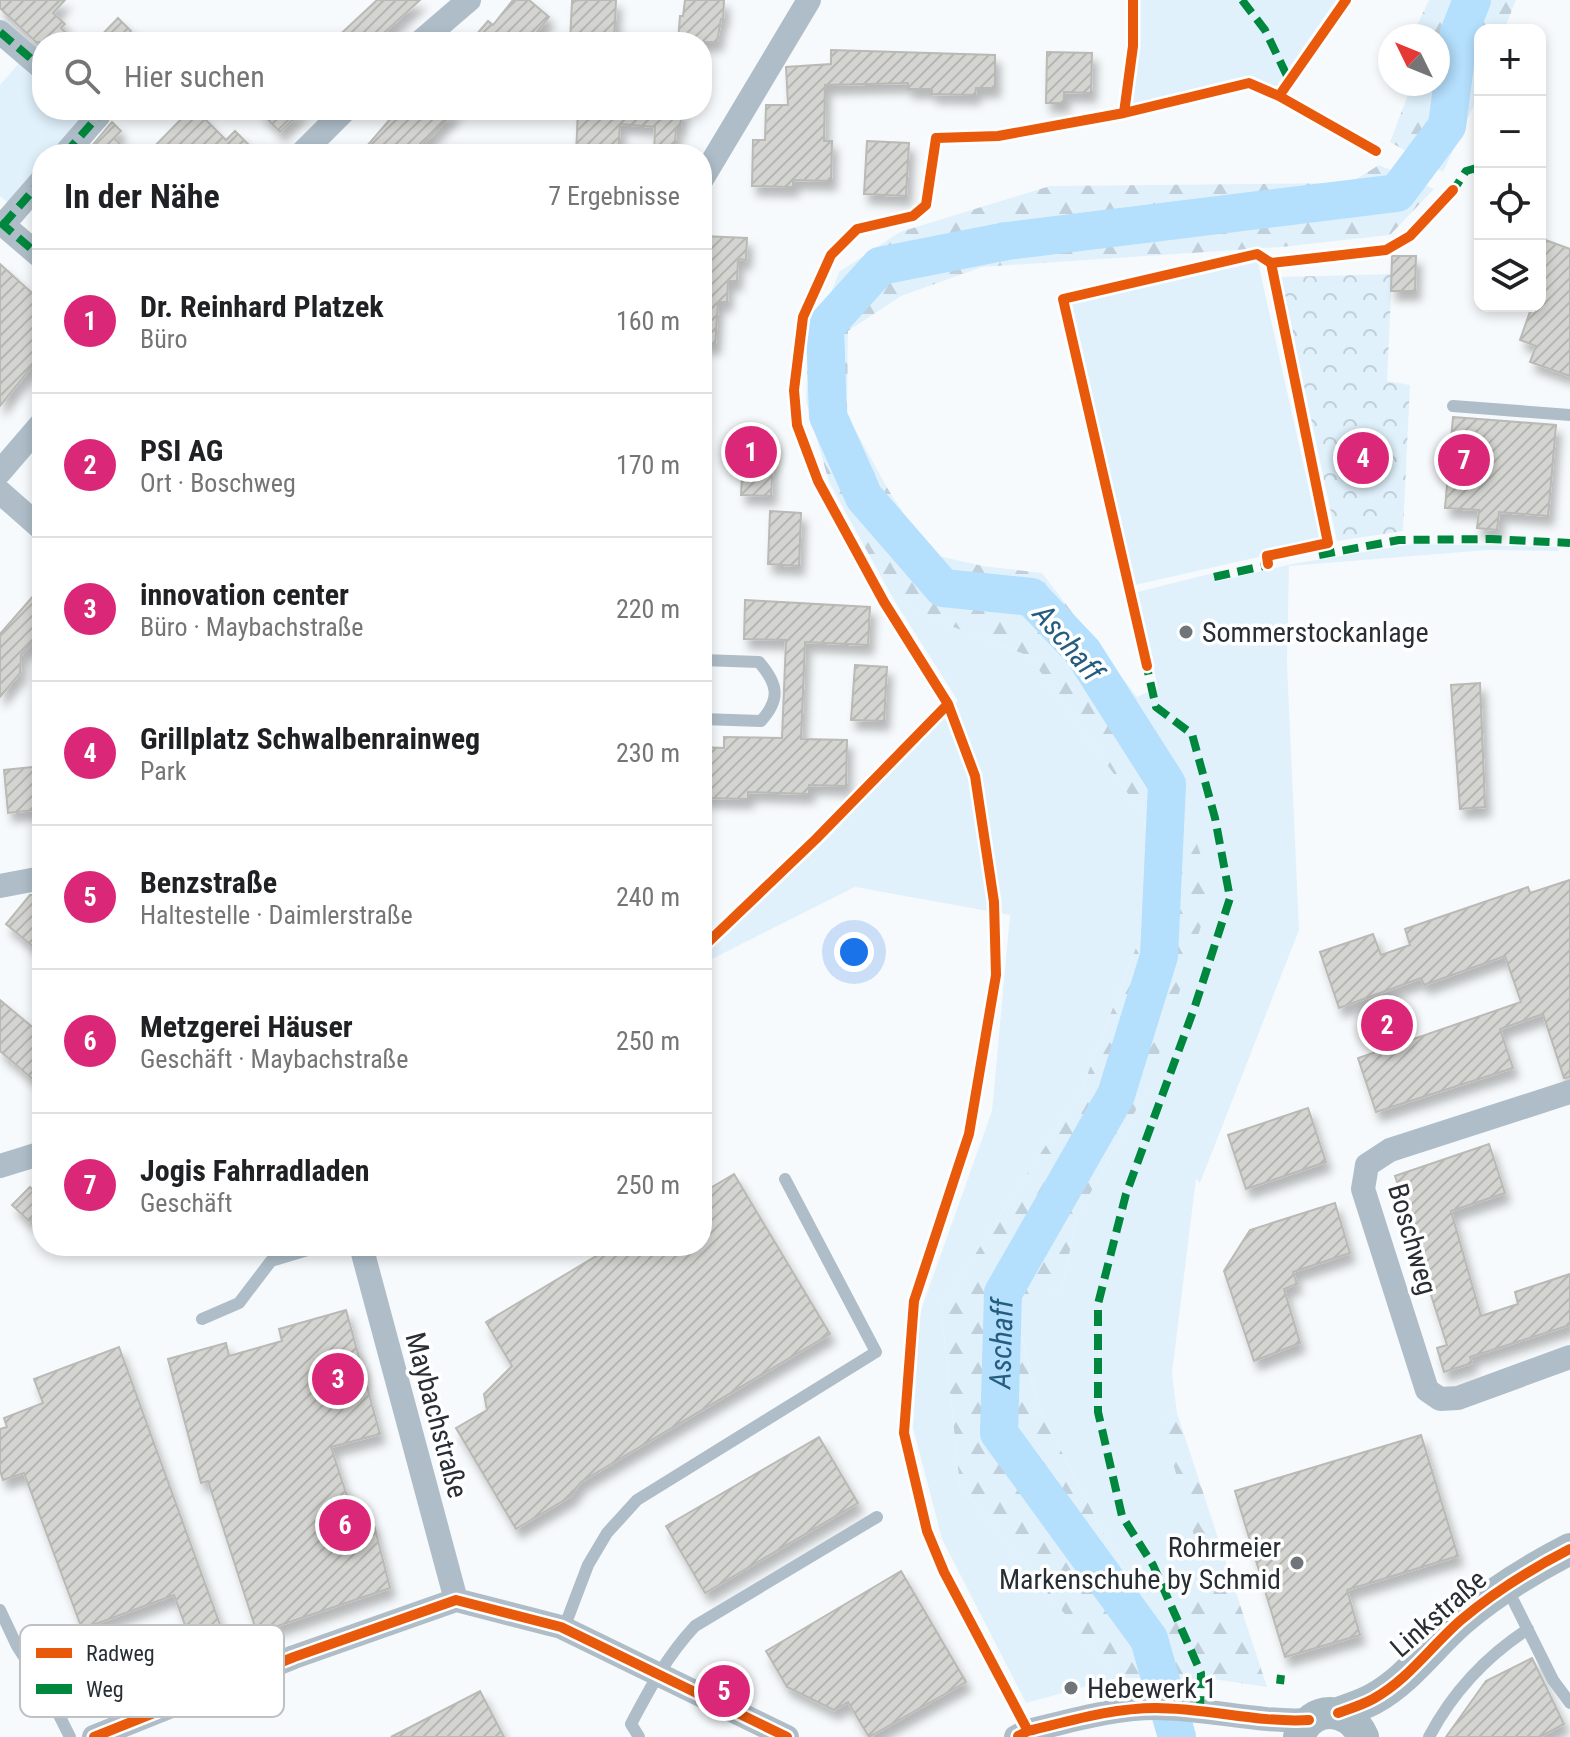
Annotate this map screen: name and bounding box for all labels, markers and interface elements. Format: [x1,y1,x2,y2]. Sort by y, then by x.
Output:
north arrow [1378,24,1450,96]
map controls [1474,24,1546,312]
button: + [1474,24,1546,96]
search box [32,32,712,120]
icon: search [60,54,104,98]
text: Hier suchen [124,59,265,94]
button: − [1474,96,1546,168]
button: locate [1474,168,1546,240]
text: In der Nähe [64,176,220,216]
text: 7 Ergebnisse [548,181,680,211]
button: layers [1474,240,1546,312]
text: Dr. Reinhard Platzek [140,289,384,324]
text: 1 [83,306,97,336]
text: 160 m [616,306,680,336]
text: Büro [140,324,187,354]
pin: 1 [725,422,777,482]
pin: 4 [1337,428,1389,488]
pin: 7 [1438,430,1490,490]
text: PSI AG [140,433,223,468]
text: 2 [83,450,97,480]
text: 170 m [616,450,680,480]
text: Ort · Boschweg [140,468,296,498]
text: innovation center [140,577,349,612]
text: 3 [83,594,97,624]
text: 220 m [616,594,680,624]
water label: Aschaff [1025,596,1112,691]
text: Büro · Maybachstraße [140,612,364,642]
place label: Sommerstockanlage [1202,616,1429,649]
marker: Sommerstockanlage [1177,623,1195,641]
text: Grillplatz Schwalbenrainweg [140,721,480,756]
text: 4 [83,738,97,768]
text: 230 m [616,738,680,768]
text: Park [140,756,186,786]
text: Benzstraße [140,865,277,900]
text: 5 [83,882,97,912]
text: 240 m [616,882,680,912]
text: Haltestelle · Daimlerstraße [140,900,413,930]
your location [834,932,874,972]
pin: 2 [1361,995,1413,1055]
text: Metzgerei Häuser [140,1009,353,1044]
text: 6 [83,1026,97,1056]
text: 250 m [616,1026,680,1056]
text: Geschäft · Maybachstraße [140,1044,408,1074]
text: Jogis Fahrradladen [140,1153,370,1188]
text: 7 [83,1170,97,1200]
text: 250 m [616,1170,680,1200]
street label: Boschweg [1381,1180,1444,1298]
text: Geschäft [140,1188,232,1218]
water label: Aschaff [982,1296,1020,1390]
street label: Maybachstraße [399,1329,474,1501]
pin: 3 [312,1349,364,1409]
pin: 6 [319,1495,371,1555]
place label: Rohrmeier Markenschuhe by Schmid [999,1531,1281,1596]
marker: Rohrmeier Markenschuhe by Schmid [1288,1554,1306,1572]
street label: Linkstraße [1384,1563,1493,1664]
legend [20,1625,284,1717]
text: Radweg [86,1641,155,1666]
pin: 5 [698,1661,750,1721]
place label: Hebewerk 1 [1087,1672,1217,1705]
text: Weg [86,1677,124,1702]
marker: Hebewerk 1 [1062,1679,1080,1697]

